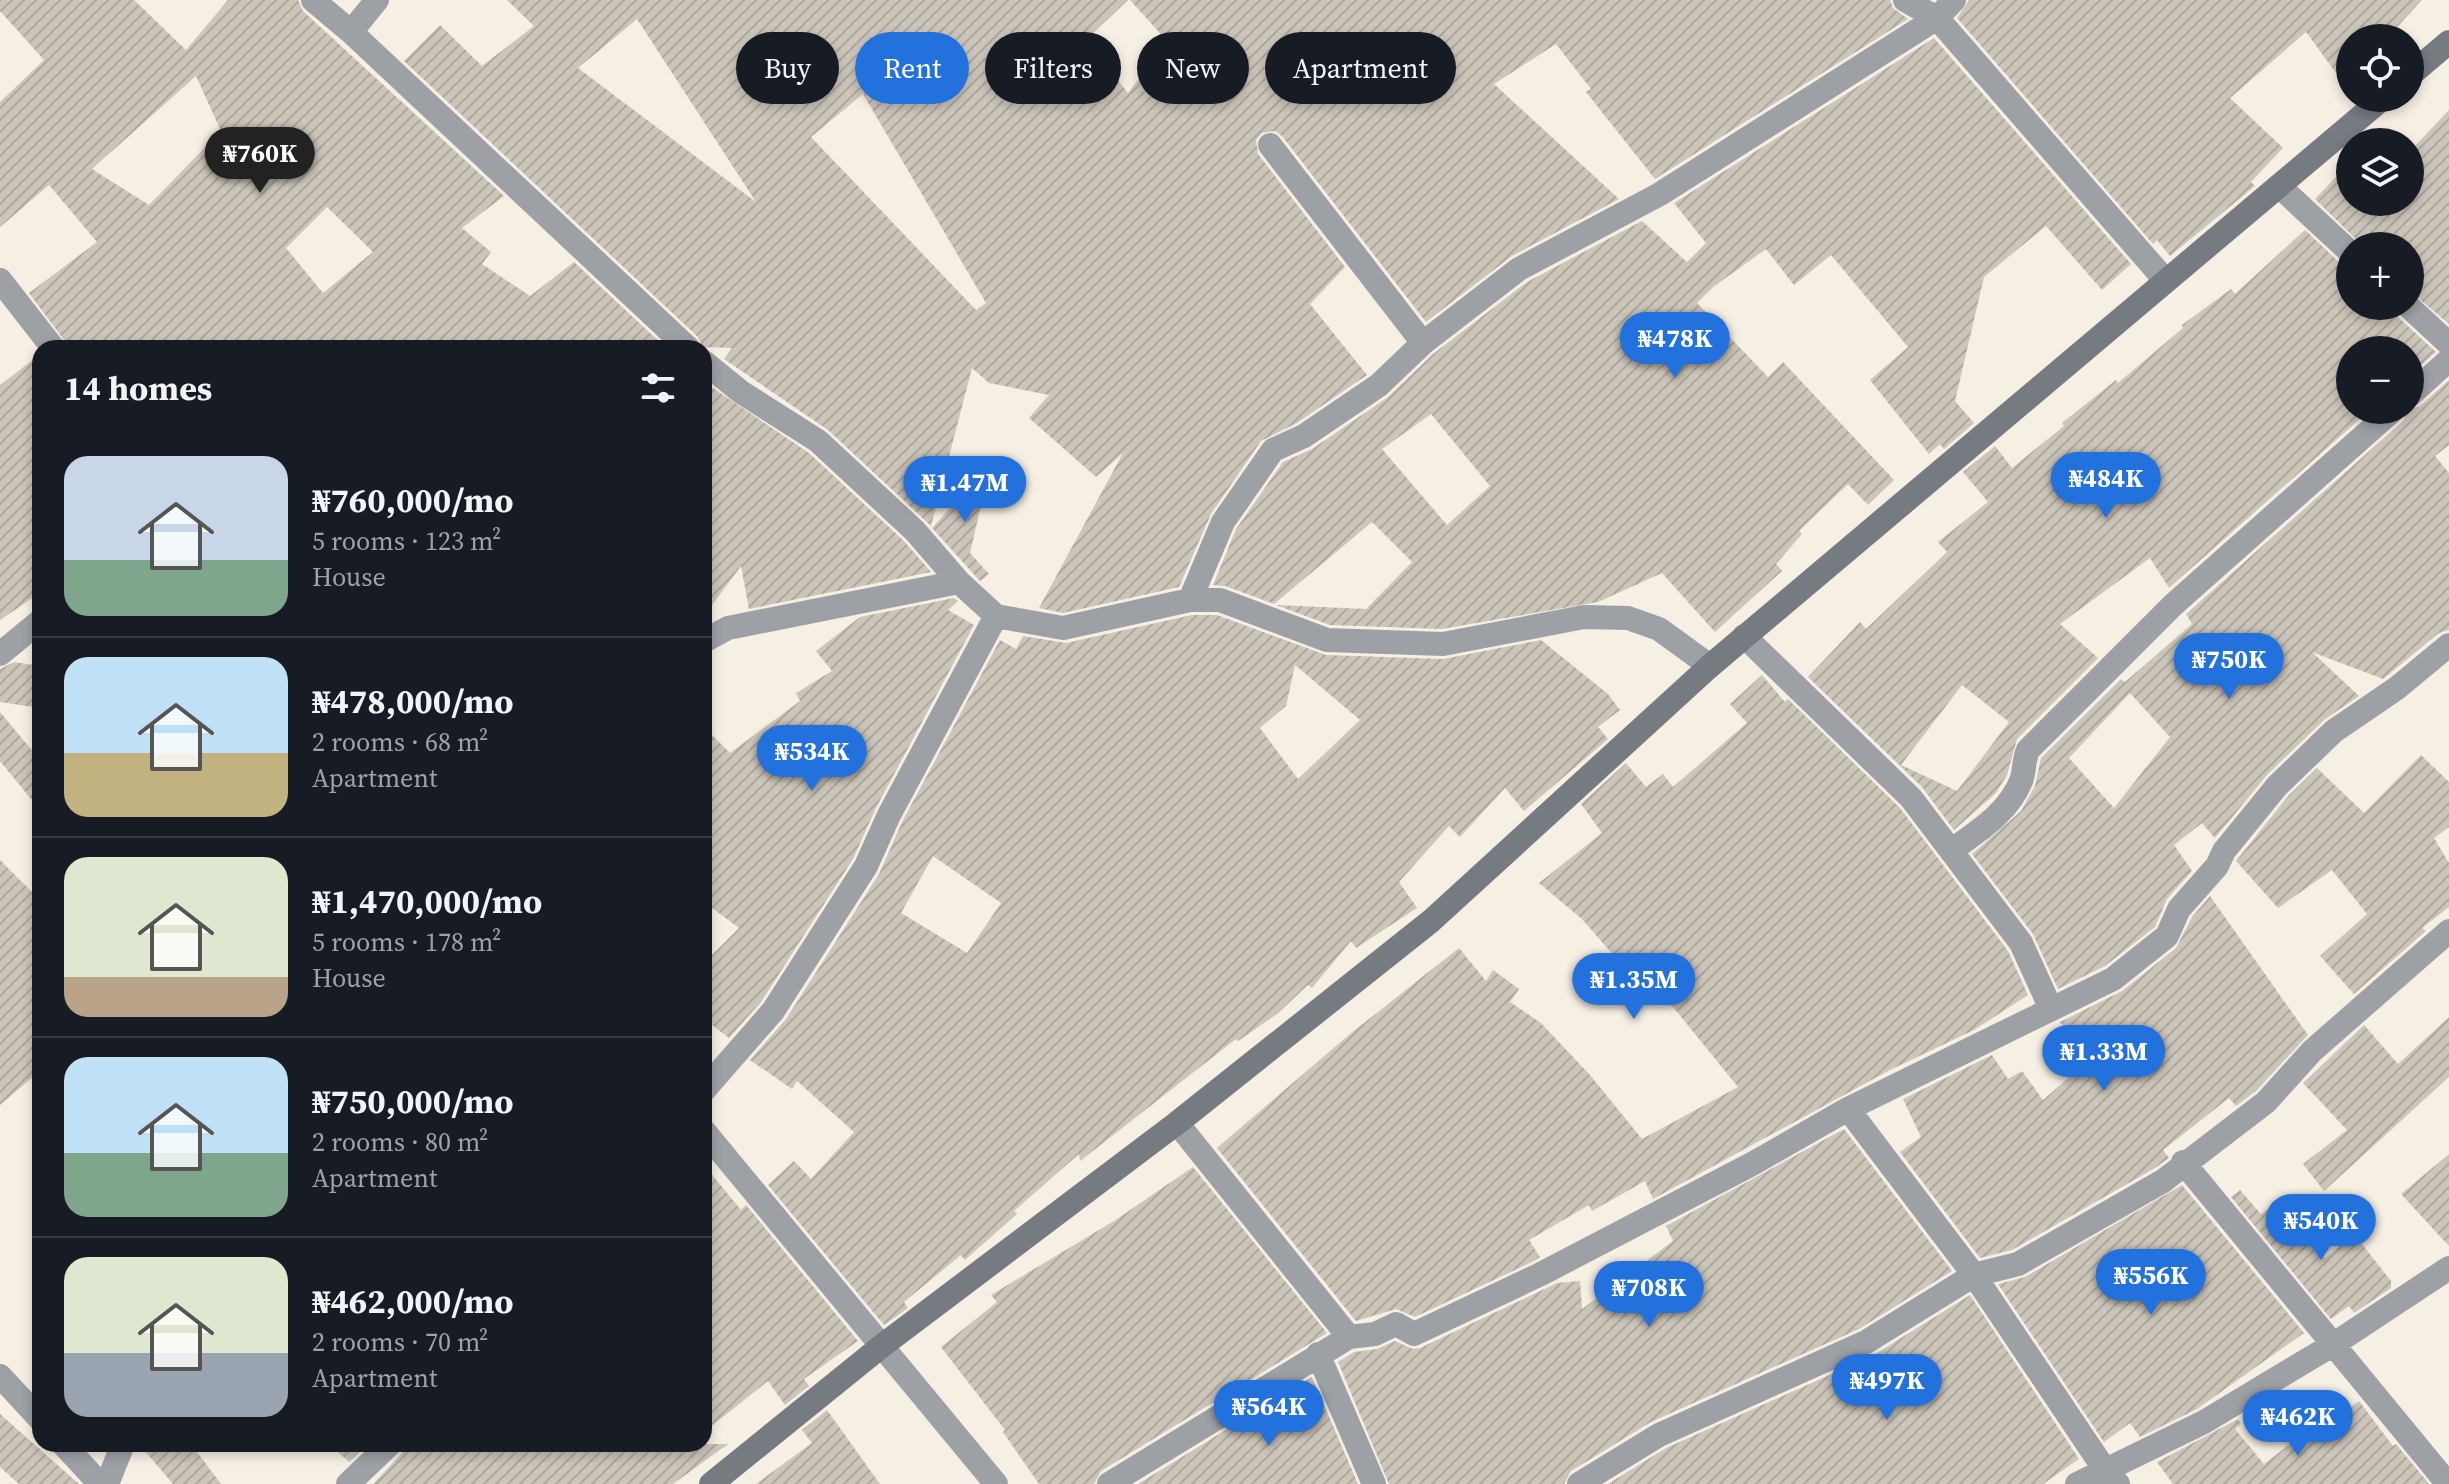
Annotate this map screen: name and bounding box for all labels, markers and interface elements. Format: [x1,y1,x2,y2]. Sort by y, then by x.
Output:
map controls [2336,24,2424,424]
button: locate [2336,24,2424,112]
chip: Buy [736,32,839,104]
chip: Rent [855,32,969,104]
chip: Filters [985,32,1121,104]
chip: New [1137,32,1249,104]
chip: Apartment [1265,32,1456,104]
pin: ₦760K [204,127,316,195]
button: layers [2336,128,2424,216]
text: ₦760K [223,135,297,171]
button: + [2336,232,2424,320]
pin: ₦478K [1619,312,1731,380]
text: ₦478K [1638,320,1712,356]
button: − [2336,336,2424,424]
text: 14 homes [64,365,212,411]
icon: filters [636,366,680,410]
pin: ₦484K [2050,452,2162,520]
pin: ₦1.47M [900,456,1030,524]
text: ₦484K [2069,460,2143,496]
text: ₦1.47M [921,464,1009,500]
text: ₦760,000/mo [312,477,513,523]
icon: home [128,488,224,584]
text: 5 rooms · 123 m² [312,523,501,559]
text: House [312,559,386,595]
pin: ₦750K [2173,633,2285,701]
text: ₦750K [2192,641,2266,677]
text: ₦478,000/mo [312,678,513,724]
icon: home [128,689,224,785]
text: 2 rooms · 68 m² [312,724,488,760]
pin: ₦534K [756,725,868,793]
text: ₦534K [775,733,849,769]
text: Apartment [312,760,437,796]
text: ₦1,470,000/mo [312,878,542,924]
icon: home [128,889,224,985]
text: 5 rooms · 178 m² [312,924,501,960]
pin: ₦1.35M [1569,953,1699,1021]
text: House [312,960,386,996]
text: ₦1.35M [1590,961,1678,997]
pin: ₦1.33M [2039,1025,2169,1093]
text: ₦1.33M [2060,1033,2148,1069]
text: ₦750,000/mo [312,1078,513,1124]
icon: home [128,1089,224,1185]
text: 2 rooms · 80 m² [312,1124,488,1160]
text: Apartment [312,1160,437,1196]
pin: ₦540K [2265,1194,2377,1262]
text: ₦540K [2284,1202,2358,1238]
pin: ₦556K [2095,1249,2207,1317]
text: ₦556K [2114,1257,2188,1293]
pin: ₦708K [1593,1261,1705,1329]
text: ₦708K [1612,1269,1686,1305]
text: ₦462,000/mo [312,1278,513,1324]
icon: home [128,1289,224,1385]
text: 2 rooms · 70 m² [312,1324,488,1360]
pin: ₦497K [1831,1354,1943,1422]
text: Apartment [312,1360,437,1396]
text: ₦497K [1850,1362,1924,1398]
pin: ₦564K [1213,1380,1325,1448]
text: ₦564K [1232,1388,1306,1424]
pin: ₦462K [2242,1390,2354,1458]
text: ₦462K [2261,1398,2335,1434]

